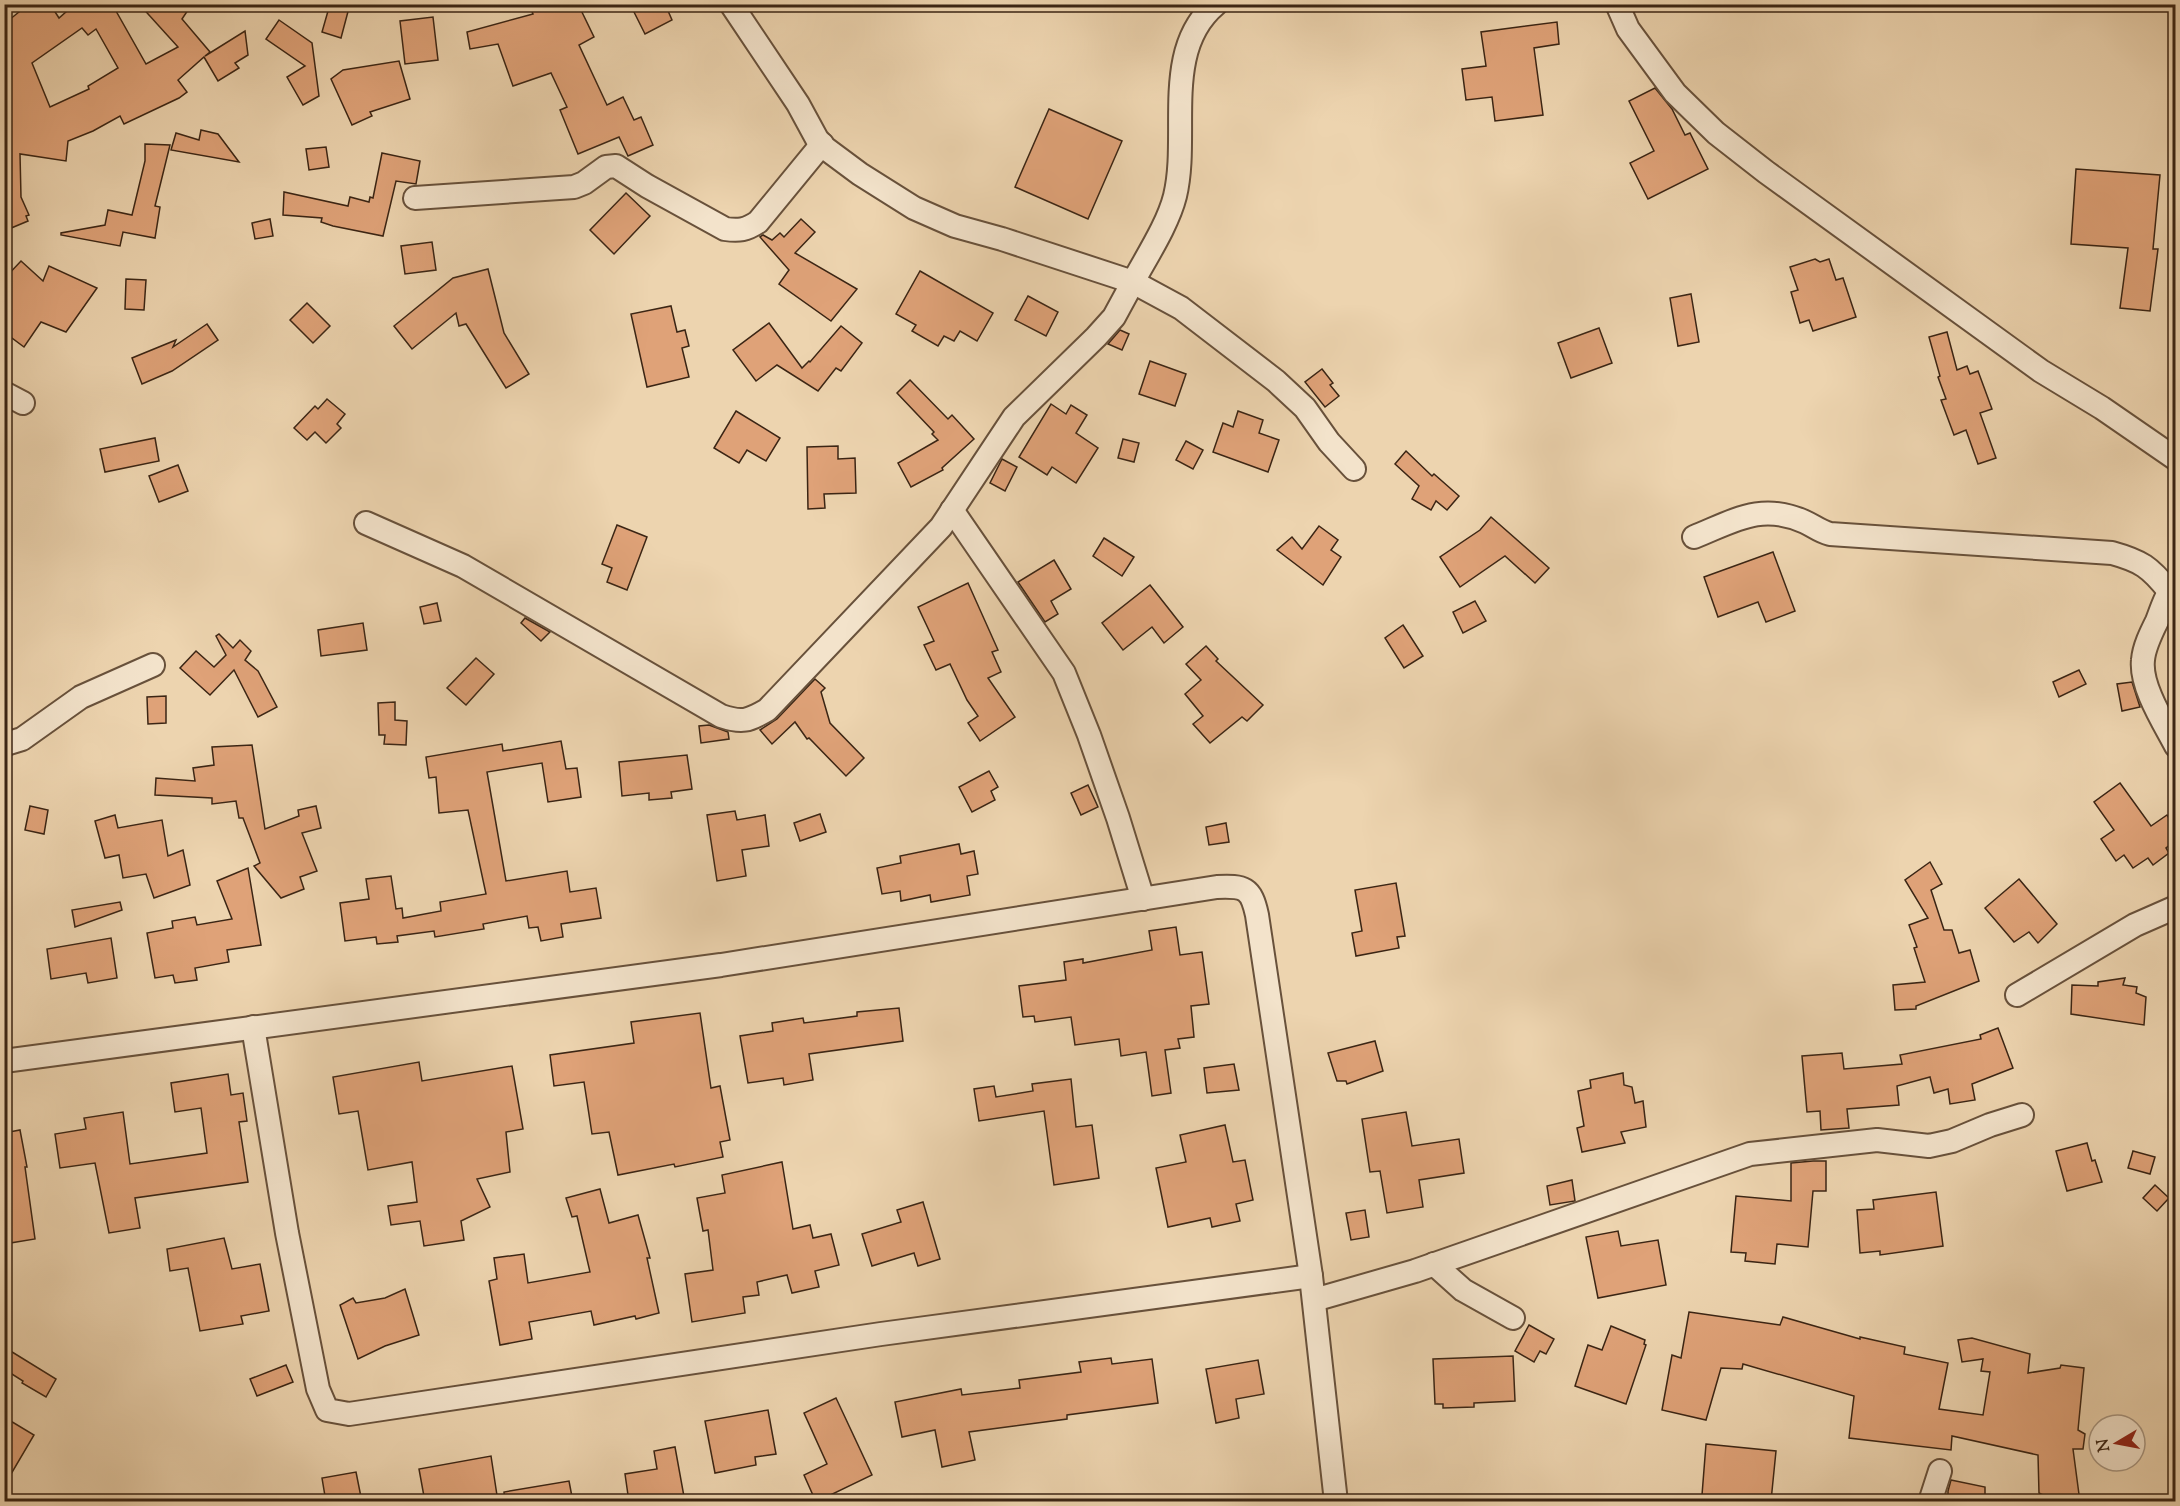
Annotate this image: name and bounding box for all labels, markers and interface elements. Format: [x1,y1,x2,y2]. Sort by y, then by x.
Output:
north arrow [2087,1413,2147,1473]
text: N [2092,1437,2117,1453]

